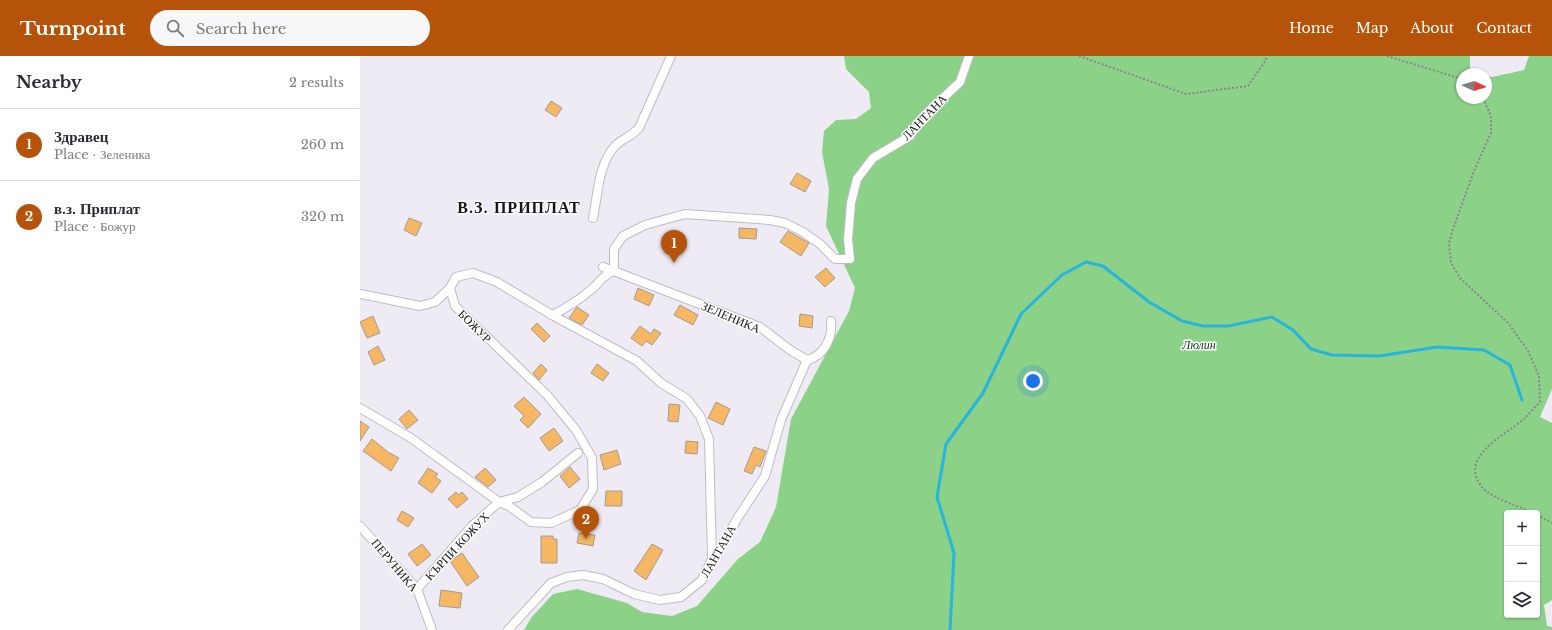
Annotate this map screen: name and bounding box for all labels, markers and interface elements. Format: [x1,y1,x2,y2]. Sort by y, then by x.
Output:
search box [150,10,430,46]
text: Turnpoint [20,17,126,40]
icon: search [164,17,186,39]
text: Search here [196,19,286,38]
text: Home [1289,19,1334,37]
text: Map [1356,19,1388,37]
text: About [1410,19,1454,37]
text: Contact [1476,19,1532,37]
north arrow [1456,68,1492,104]
text: Nearby [16,72,82,93]
text: 2 results [289,74,344,91]
street label: ЛАНТАНА [898,91,950,143]
text: Здравец [54,127,108,146]
text: 1 [26,136,32,153]
text: 260 m [301,136,344,153]
text: Place · Зеленика [54,146,150,163]
district label: В.З. ПРИПЛАТ [457,197,581,217]
text: в.з. Приплат [54,199,140,218]
text: 2 [25,208,33,225]
text: 320 m [301,208,344,225]
text: Place · Божур [54,218,136,235]
pin: 1 [661,230,687,263]
street label: ЗЕЛЕНИКА [699,298,763,336]
street label: БОЖУР [455,306,495,346]
park label: Люлин [1181,337,1216,352]
your location [1023,371,1043,391]
pin: 2 [573,506,599,539]
street label: КЪРПИ КОЖУХ [422,509,493,583]
map controls [1504,510,1540,618]
button: + [1504,510,1540,546]
street label: ЛАНТАНА [697,522,739,580]
street label: ПЕРУНИКА [368,535,422,595]
button: − [1504,546,1540,582]
button: layers [1504,582,1540,618]

